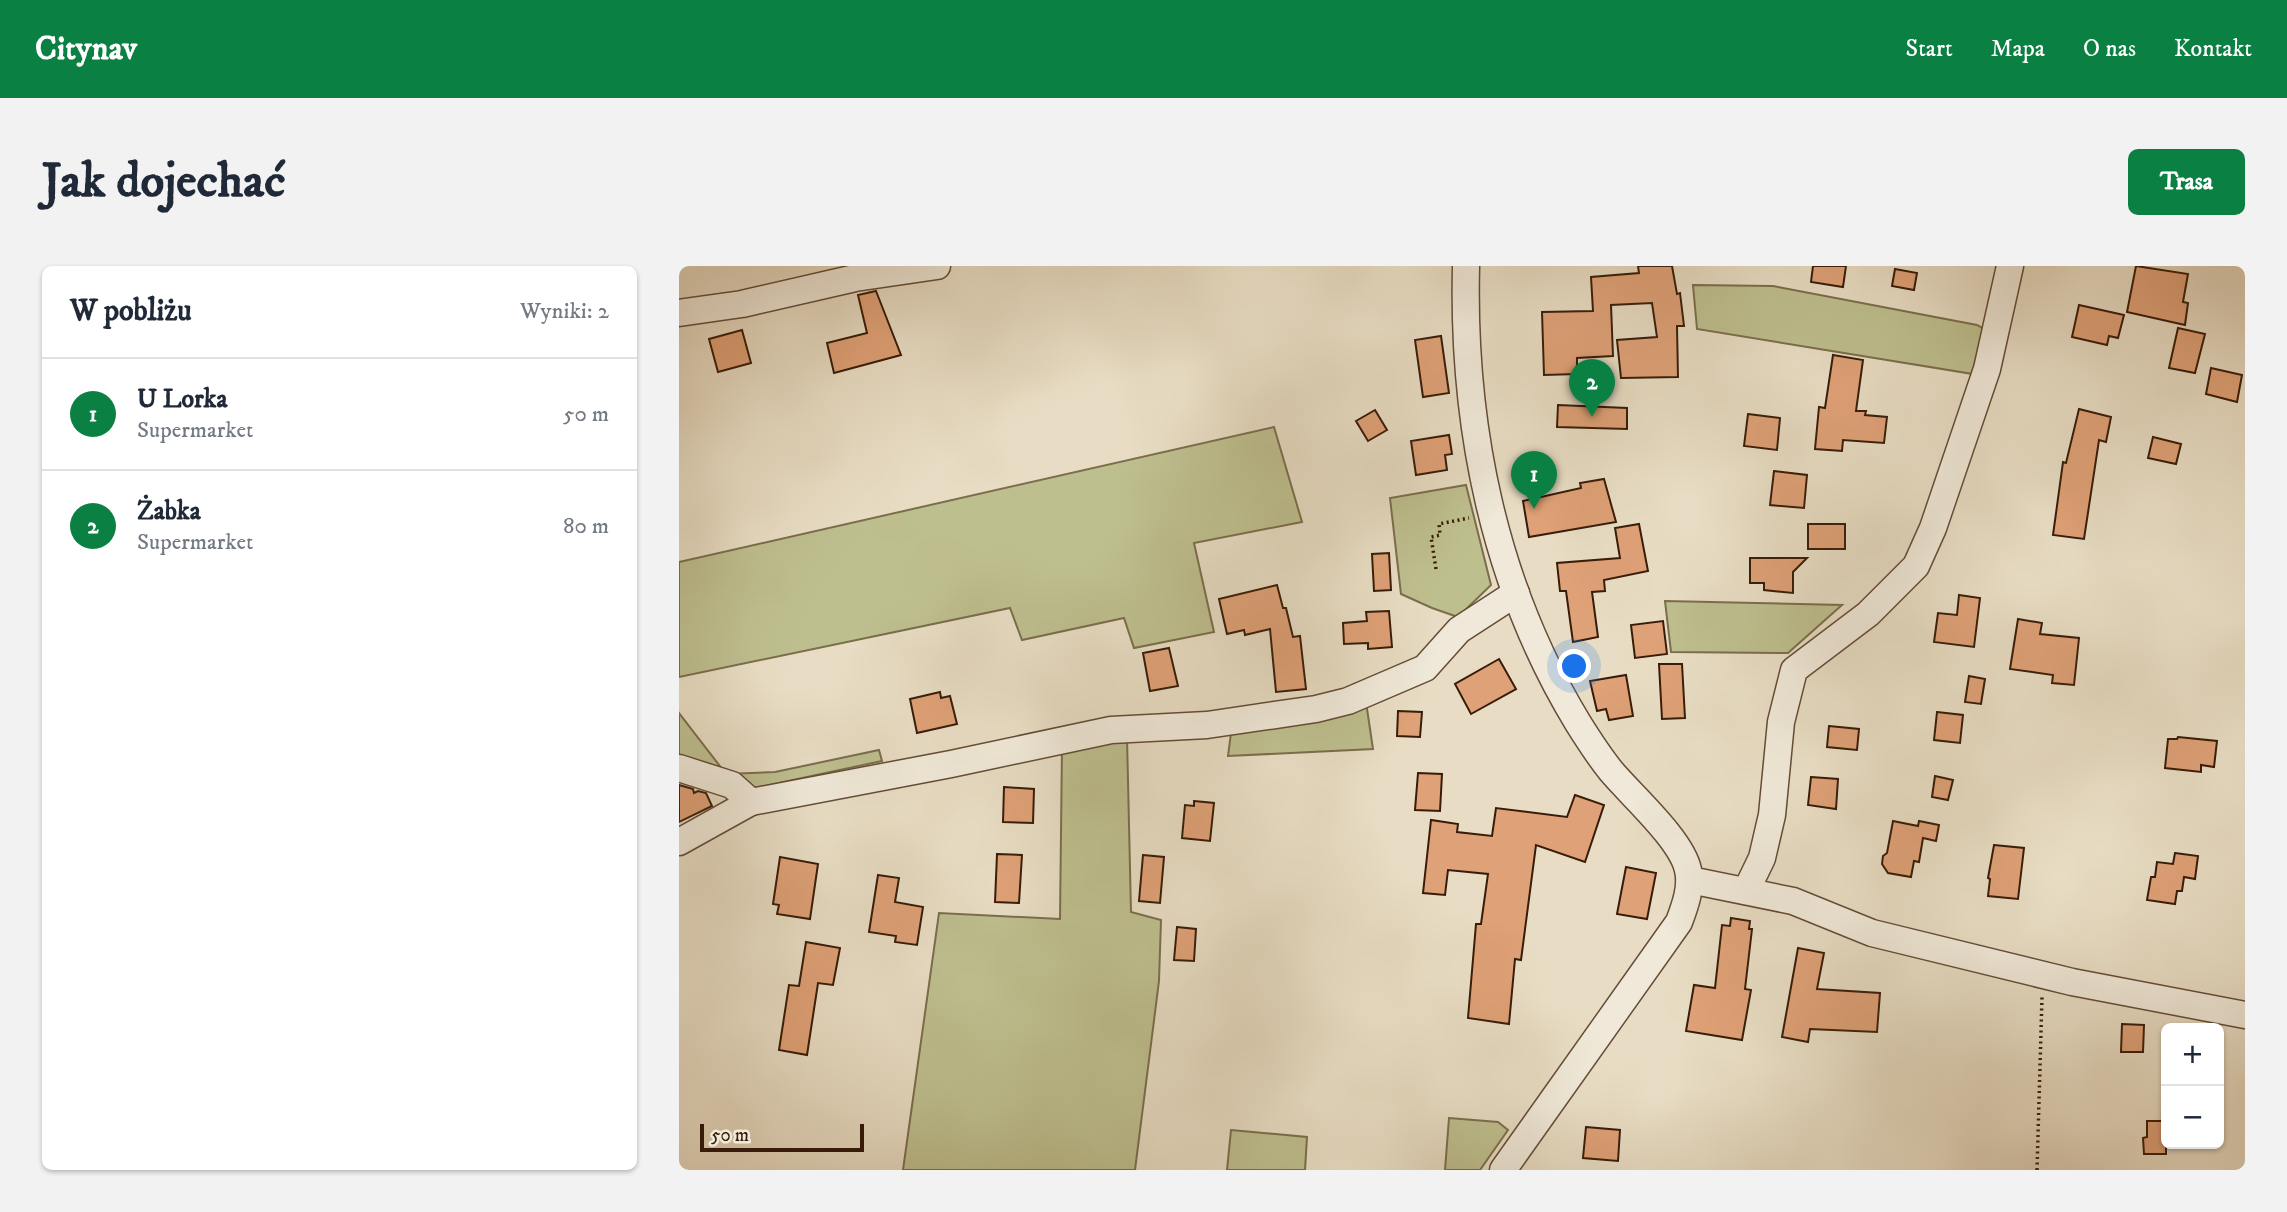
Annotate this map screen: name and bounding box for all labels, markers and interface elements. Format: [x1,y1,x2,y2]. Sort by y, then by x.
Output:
text: Citynav [35,29,137,70]
text: Start [1906,34,1953,64]
text: Mapa [1991,34,2045,64]
text: O nas [2083,34,2136,64]
text: Kontakt [2174,34,2252,64]
button: Trasa [2128,149,2245,215]
text: Jak dojechać [42,151,285,213]
text: W pobliżu [70,293,192,330]
text: Wyniki: 2 [520,297,609,326]
pin: 2 [1569,359,1615,417]
text: U Lorka [137,383,227,416]
text: 1 [89,400,97,429]
text: 50 m [563,400,609,429]
text: Supermarket [137,416,253,445]
pin: 1 [1511,451,1557,509]
text: Żabka [137,495,201,528]
text: 2 [87,512,99,541]
text: 80 m [563,512,609,541]
text: Supermarket [137,528,253,557]
your location [1557,649,1591,683]
map controls [2161,1023,2224,1149]
button: + [2161,1023,2224,1086]
button: − [2161,1086,2224,1149]
scale bar [700,1121,865,1153]
text: 50 m [711,1124,749,1147]

